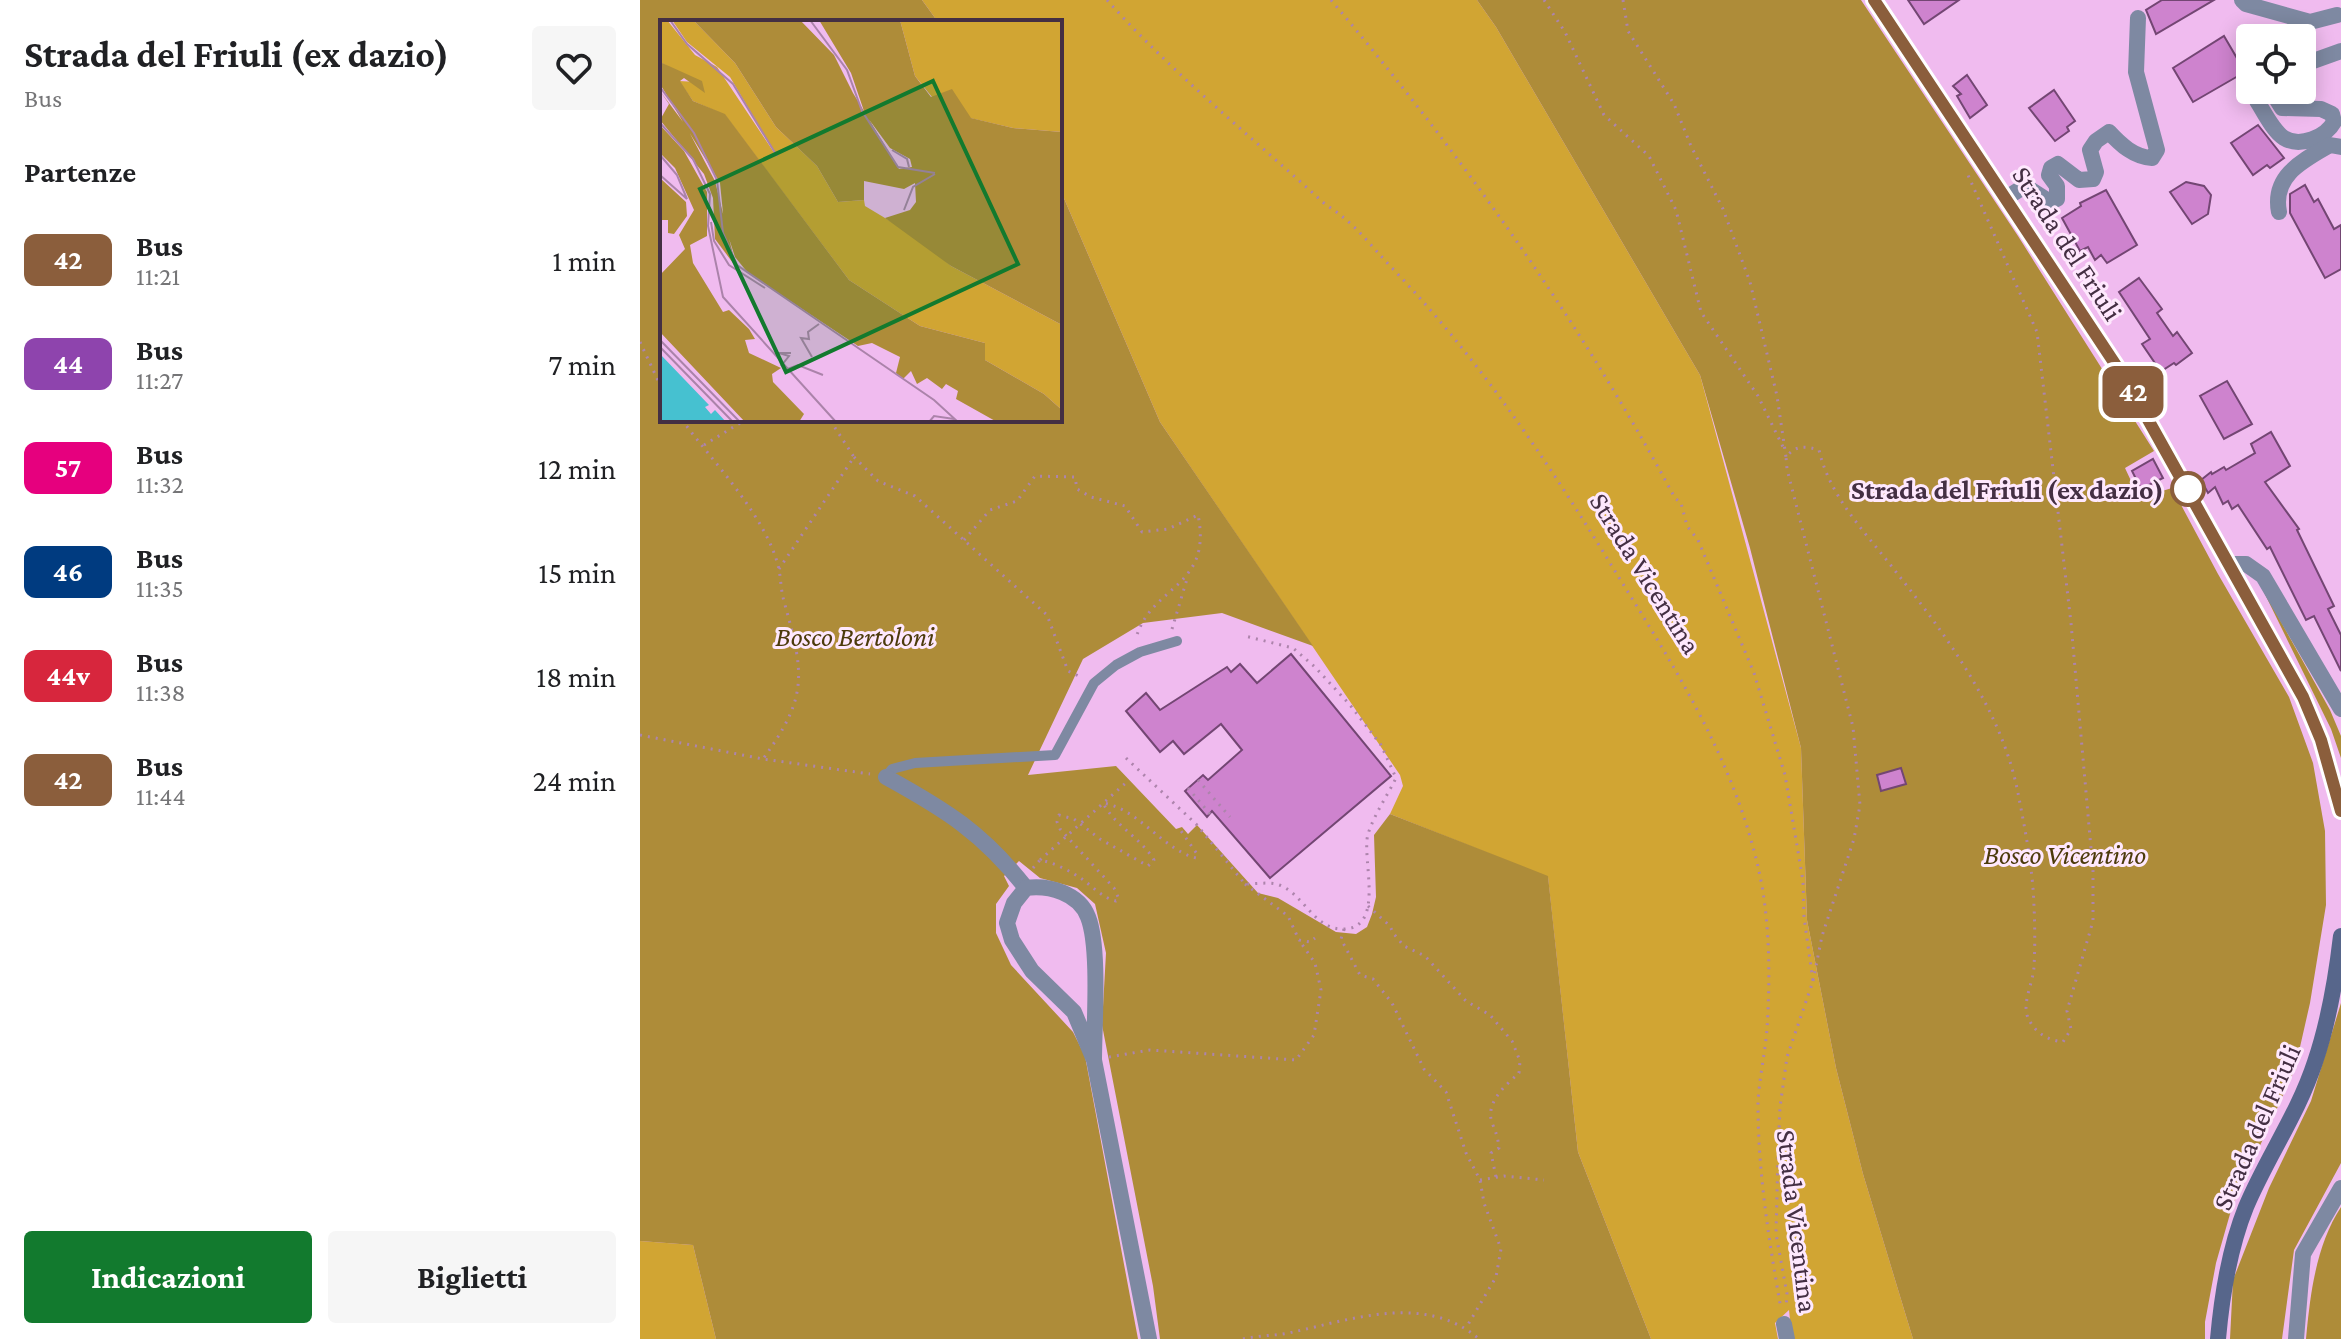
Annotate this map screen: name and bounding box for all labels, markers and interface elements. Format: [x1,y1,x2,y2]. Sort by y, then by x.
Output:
inset map [660,20,1062,422]
map controls [2236,24,2316,104]
button: locate [2236,24,2316,104]
button: heart [532,26,616,110]
text: Strada del Friuli (ex dazio) [24,33,449,75]
text: Bus [24,84,62,113]
text: Partenze [24,155,136,188]
street label: Strada del Friuli [2006,160,2129,326]
text: Bus [136,229,183,262]
text: 42 [53,244,83,275]
text: 1 min [552,244,616,277]
text: 11:21 [136,262,180,291]
text: Bus [136,333,183,366]
text: 44 [53,348,83,379]
text: 7 min [548,348,616,381]
text: 11:27 [136,366,183,395]
line badge: 42 [2097,366,2169,418]
text: 42 [2118,376,2148,407]
text: Bus [136,437,183,470]
text: 57 [55,452,81,483]
text: 12 min [538,452,616,485]
text: 11:32 [136,470,184,499]
marker: Strada del Friuli (ex dazio) [2171,472,2205,506]
place label: Strada del Friuli (ex dazio) [1851,474,2164,506]
street label: Strada Vicentina [1584,487,1707,660]
text: Bus [136,541,183,574]
text: 46 [53,556,83,587]
text: 15 min [538,556,616,589]
text: 11:35 [136,574,184,603]
park label: Bosco Bertoloni [775,621,935,652]
text: Bus [136,645,183,678]
text: 44v [46,660,90,691]
text: 18 min [536,660,616,693]
text: 11:38 [136,678,186,707]
text: Bus [136,749,183,782]
text: 42 [53,764,83,795]
text: 24 min [533,764,616,797]
text: 11:44 [136,782,186,811]
park label: Bosco Vicentino [1984,839,2146,870]
street label: Strada del Friuli [2206,1040,2307,1215]
street label: Strada Vicentina [1771,1128,1824,1314]
button: Indicazioni [24,1231,312,1323]
button: Biglietti [328,1231,616,1323]

